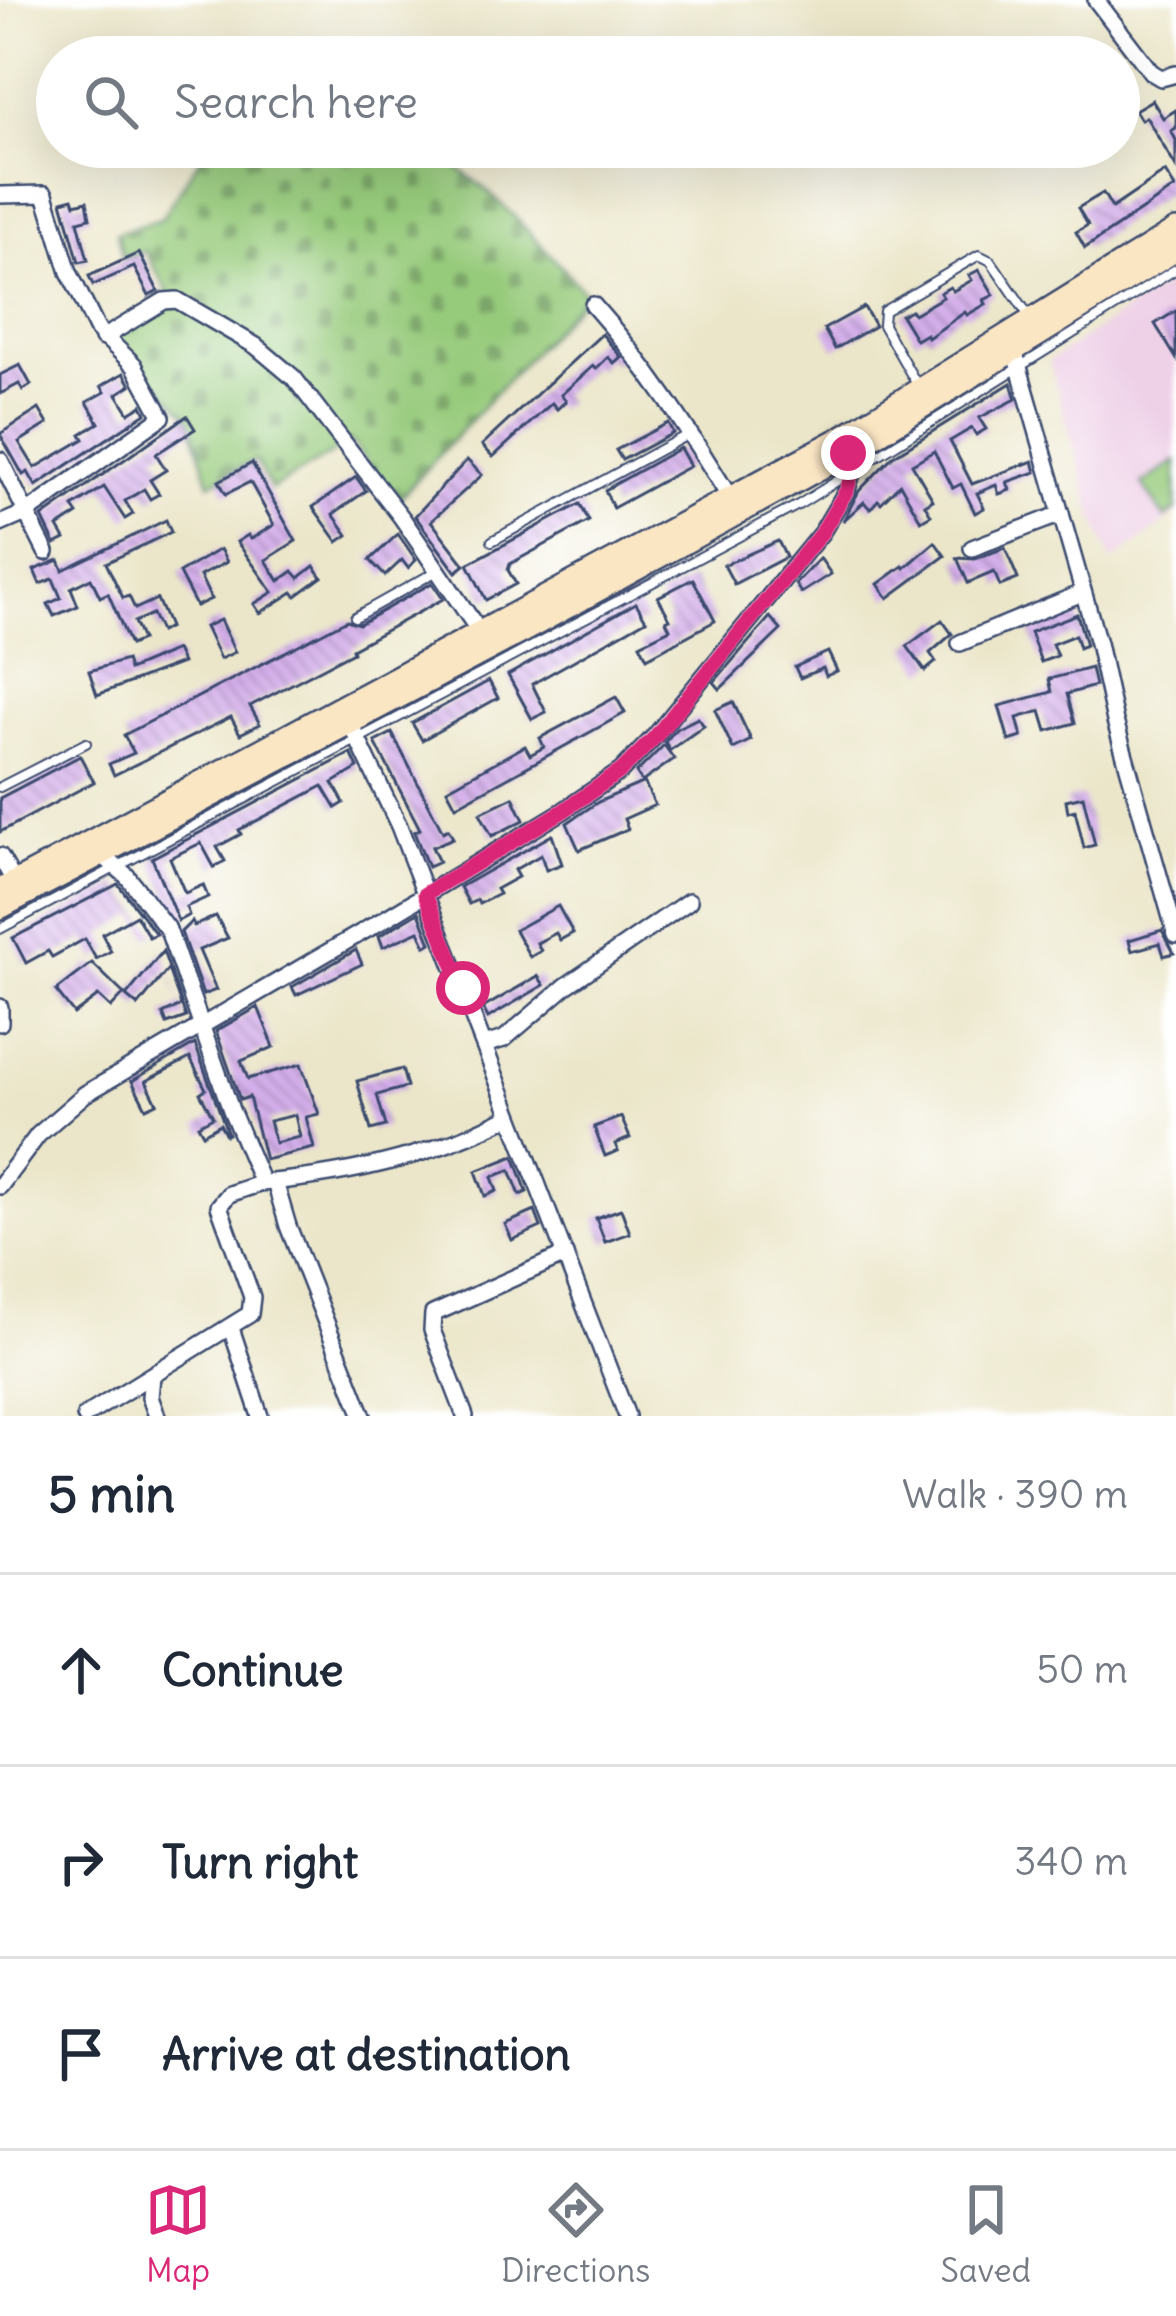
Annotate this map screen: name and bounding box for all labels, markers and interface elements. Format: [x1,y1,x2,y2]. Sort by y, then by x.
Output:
search box [36,36,1140,168]
icon: search [78,69,144,135]
text: Search here [174,74,418,130]
route end [821,426,875,480]
route start [436,961,490,1015]
text: 5 min [48,1462,175,1526]
text: Walk · 390 m [902,1470,1128,1519]
icon: ahead [48,1637,114,1703]
text: Continue [162,1642,344,1698]
text: 50 m [1036,1645,1128,1694]
icon: right [48,1829,114,1895]
text: Turn right [162,1834,358,1890]
text: 340 m [1014,1837,1128,1886]
icon: arrive [48,2021,114,2087]
text: Arrive at destination [162,2026,571,2082]
tab: Map [145,2177,211,2291]
tab: Directions [501,2177,650,2291]
tab: Saved [941,2177,1031,2291]

